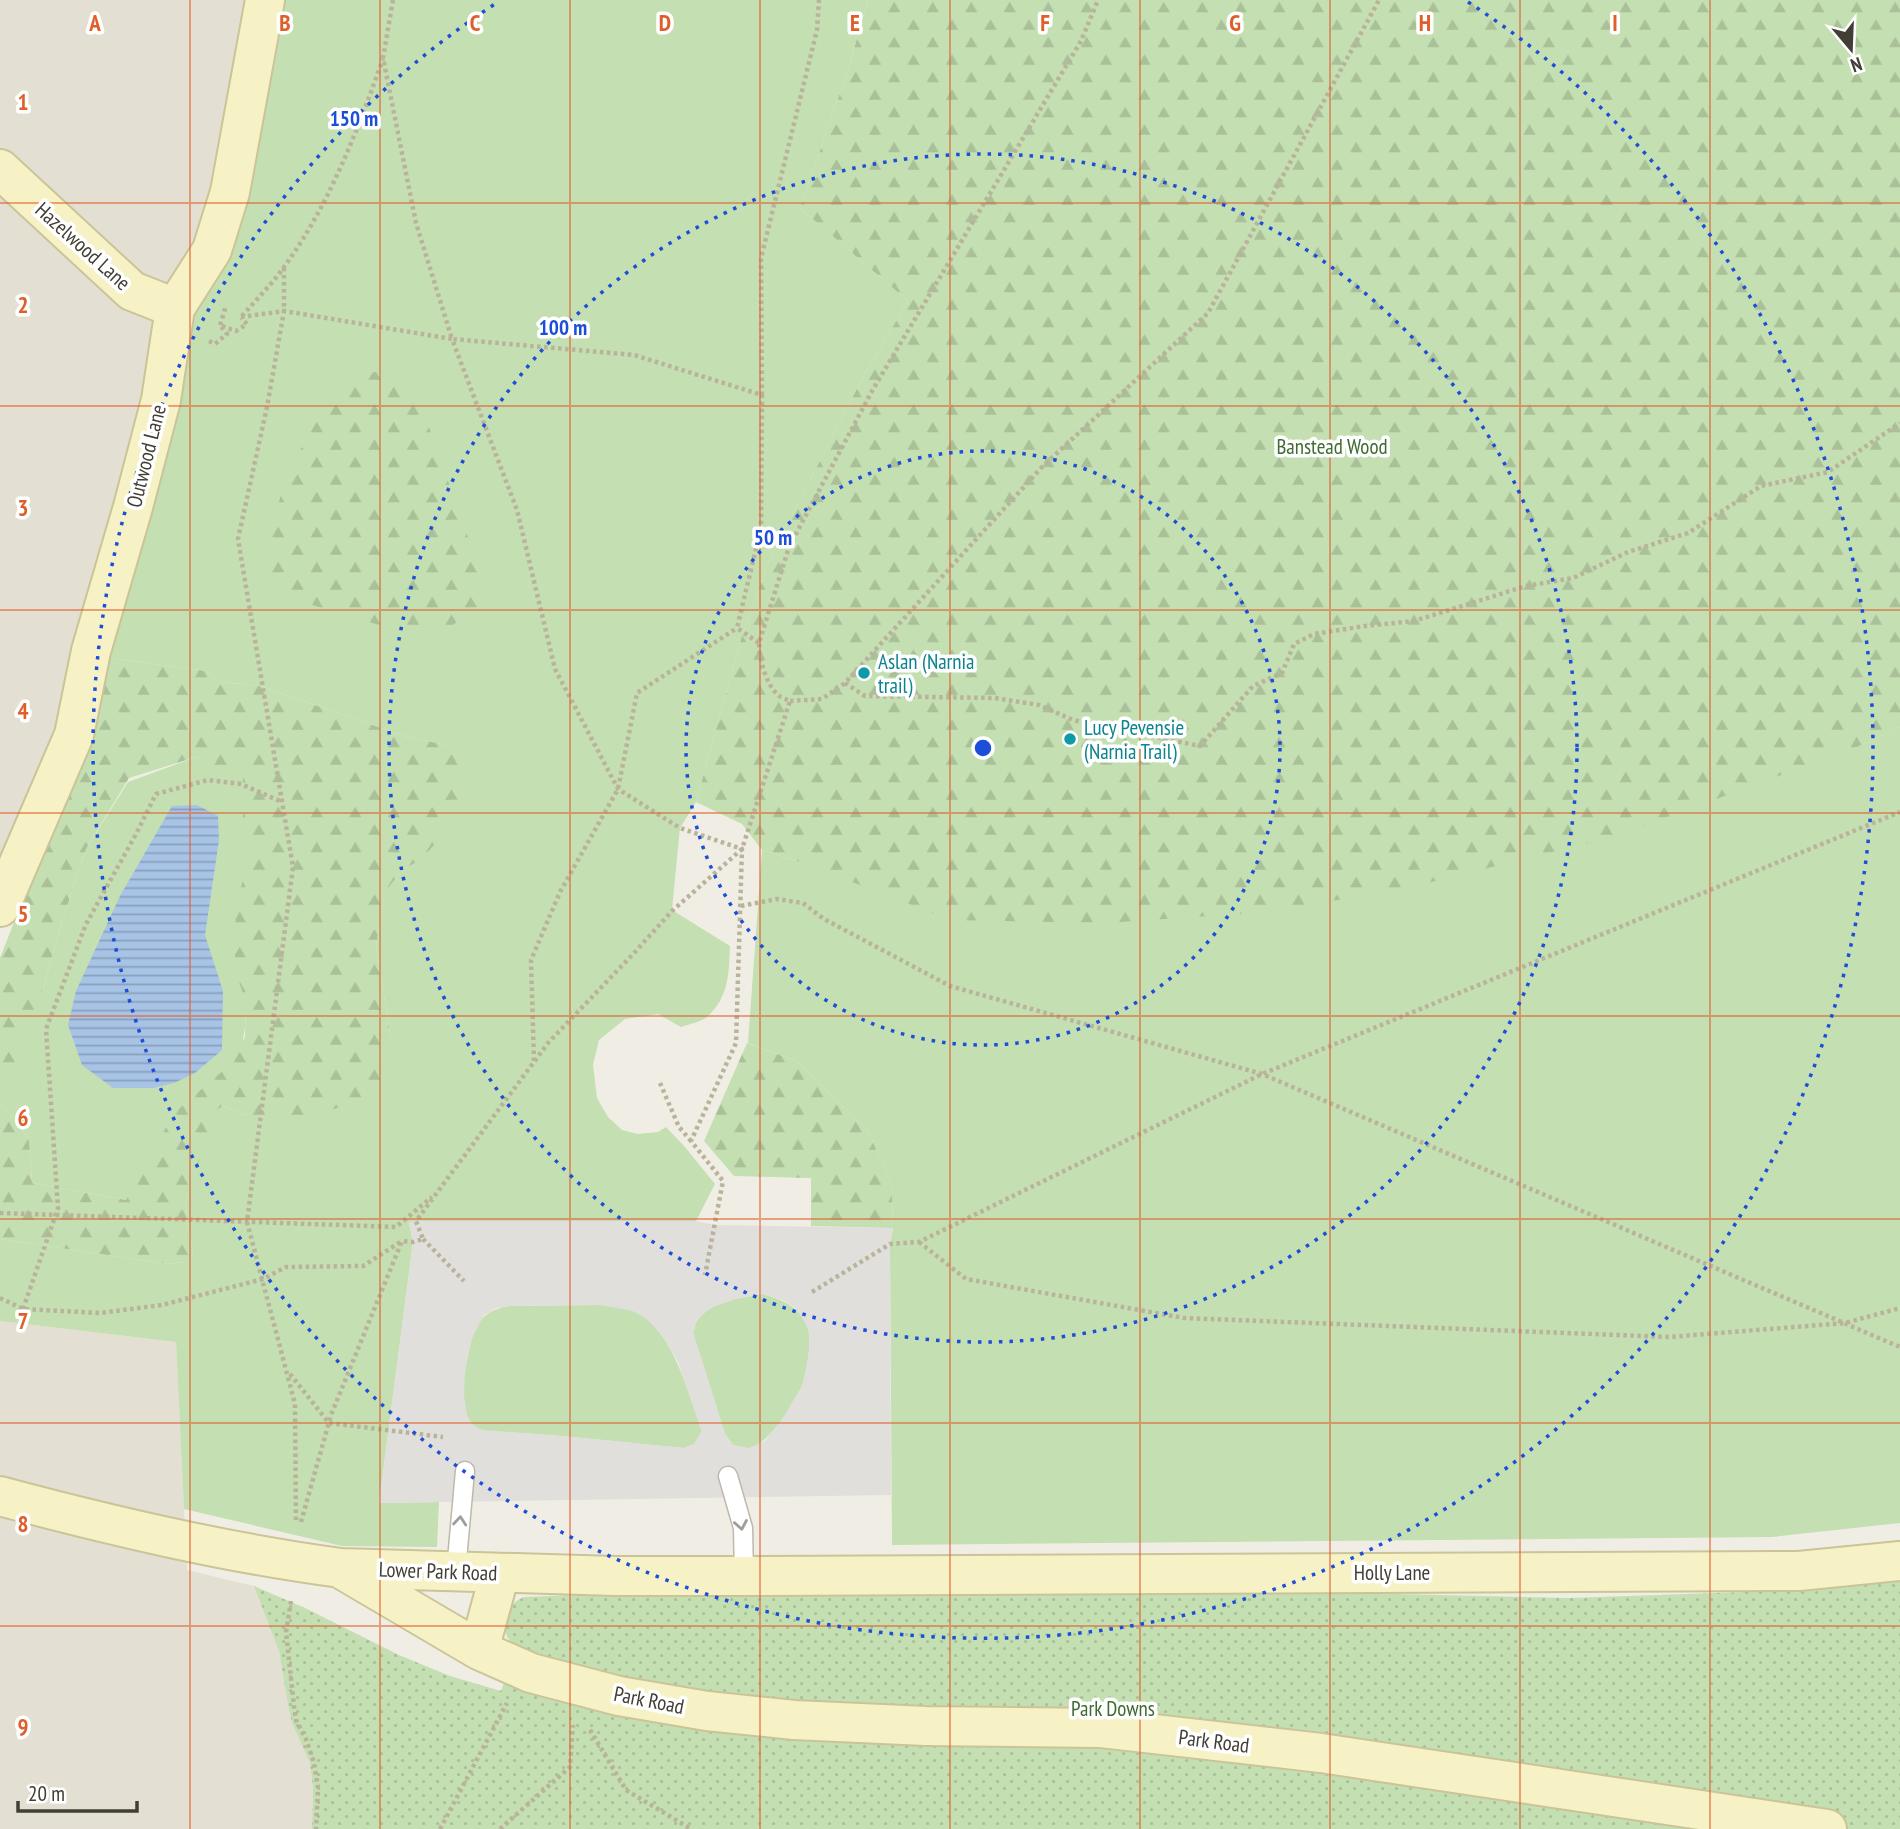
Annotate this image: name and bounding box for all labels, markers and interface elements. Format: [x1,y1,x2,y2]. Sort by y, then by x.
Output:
text: A [88,8,101,37]
text: B [279,8,291,37]
text: C [470,8,481,37]
text: D [659,8,671,37]
text: E [850,8,860,37]
text: F [1040,8,1050,37]
text: G [1229,8,1241,37]
text: H [1419,8,1431,37]
text: I [1612,8,1618,37]
north arrow [1816,14,1886,84]
text: N [1848,52,1865,78]
text: 1 [18,87,29,116]
text: 150 m [330,105,378,132]
street label: Hazelwood Lane [30,196,136,296]
text: 2 [18,290,29,319]
text: 100 m [539,314,587,341]
street label: Outwood Lane [120,402,172,510]
park label: Banstead Wood [1276,433,1388,460]
text: 3 [18,493,29,522]
text: 50 m [754,524,792,551]
place label: Aslan (Narnia trail) [878,648,975,699]
marker: Aslan (Narnia trail) [856,665,872,681]
text: 4 [18,696,29,725]
place label: Lucy Pevensie (Narnia Trail) [1084,714,1184,765]
marker: Lucy Pevensie (Narnia Trail) [1062,731,1078,747]
centre of rings [971,736,995,760]
text: 5 [18,899,29,928]
text: 6 [18,1103,29,1132]
text: 7 [18,1306,29,1335]
text: 8 [18,1509,29,1538]
one-way arrow [452,1515,467,1526]
one-way arrow [733,1519,748,1531]
street label: Lower Park Road [378,1555,498,1587]
street label: Holly Lane [1354,1559,1430,1586]
street label: Park Road [612,1680,686,1720]
park label: Park Downs [1071,1695,1155,1722]
text: 9 [18,1712,29,1741]
street label: Park Road [1177,1723,1251,1759]
scale bar [18,1770,136,1814]
text: 20 m [28,1780,65,1807]

